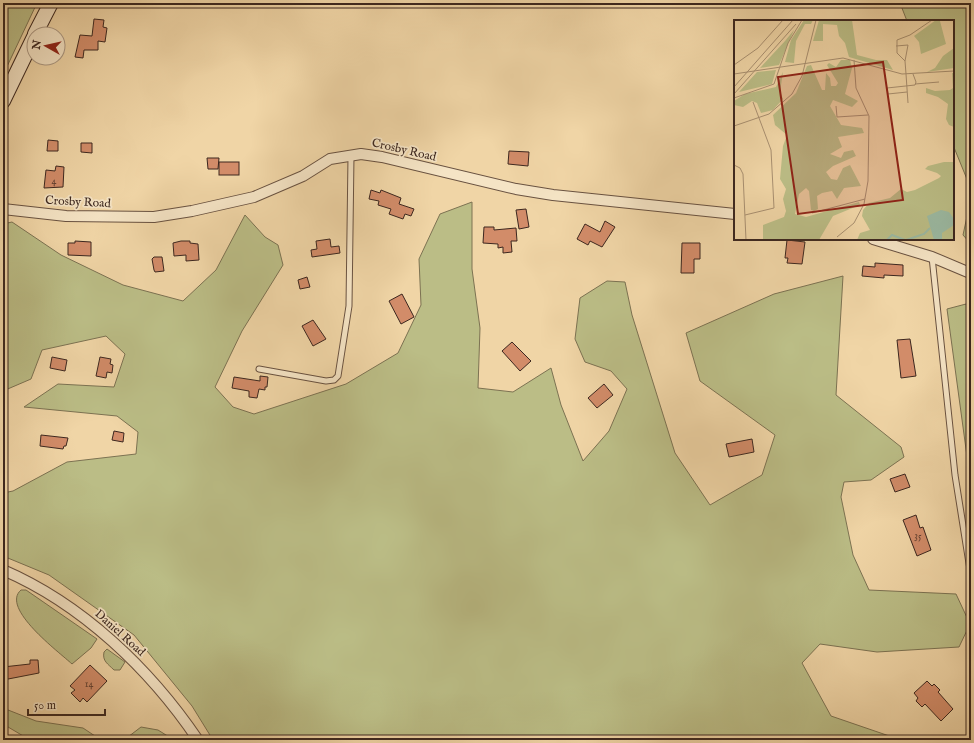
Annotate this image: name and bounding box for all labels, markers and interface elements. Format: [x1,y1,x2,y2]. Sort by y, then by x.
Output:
inset map [734,20,954,240]
north arrow [26,26,66,66]
text: N [29,39,45,51]
street label: Crosby Road [370,135,438,165]
house number: 4 [52,175,57,188]
street label: Crosby Road [45,193,112,211]
house number: 35 [914,530,922,543]
street label: Daniel Road [92,606,149,660]
house number: 14 [85,678,93,691]
scale bar [28,691,105,717]
text: 50 m [34,698,56,713]

